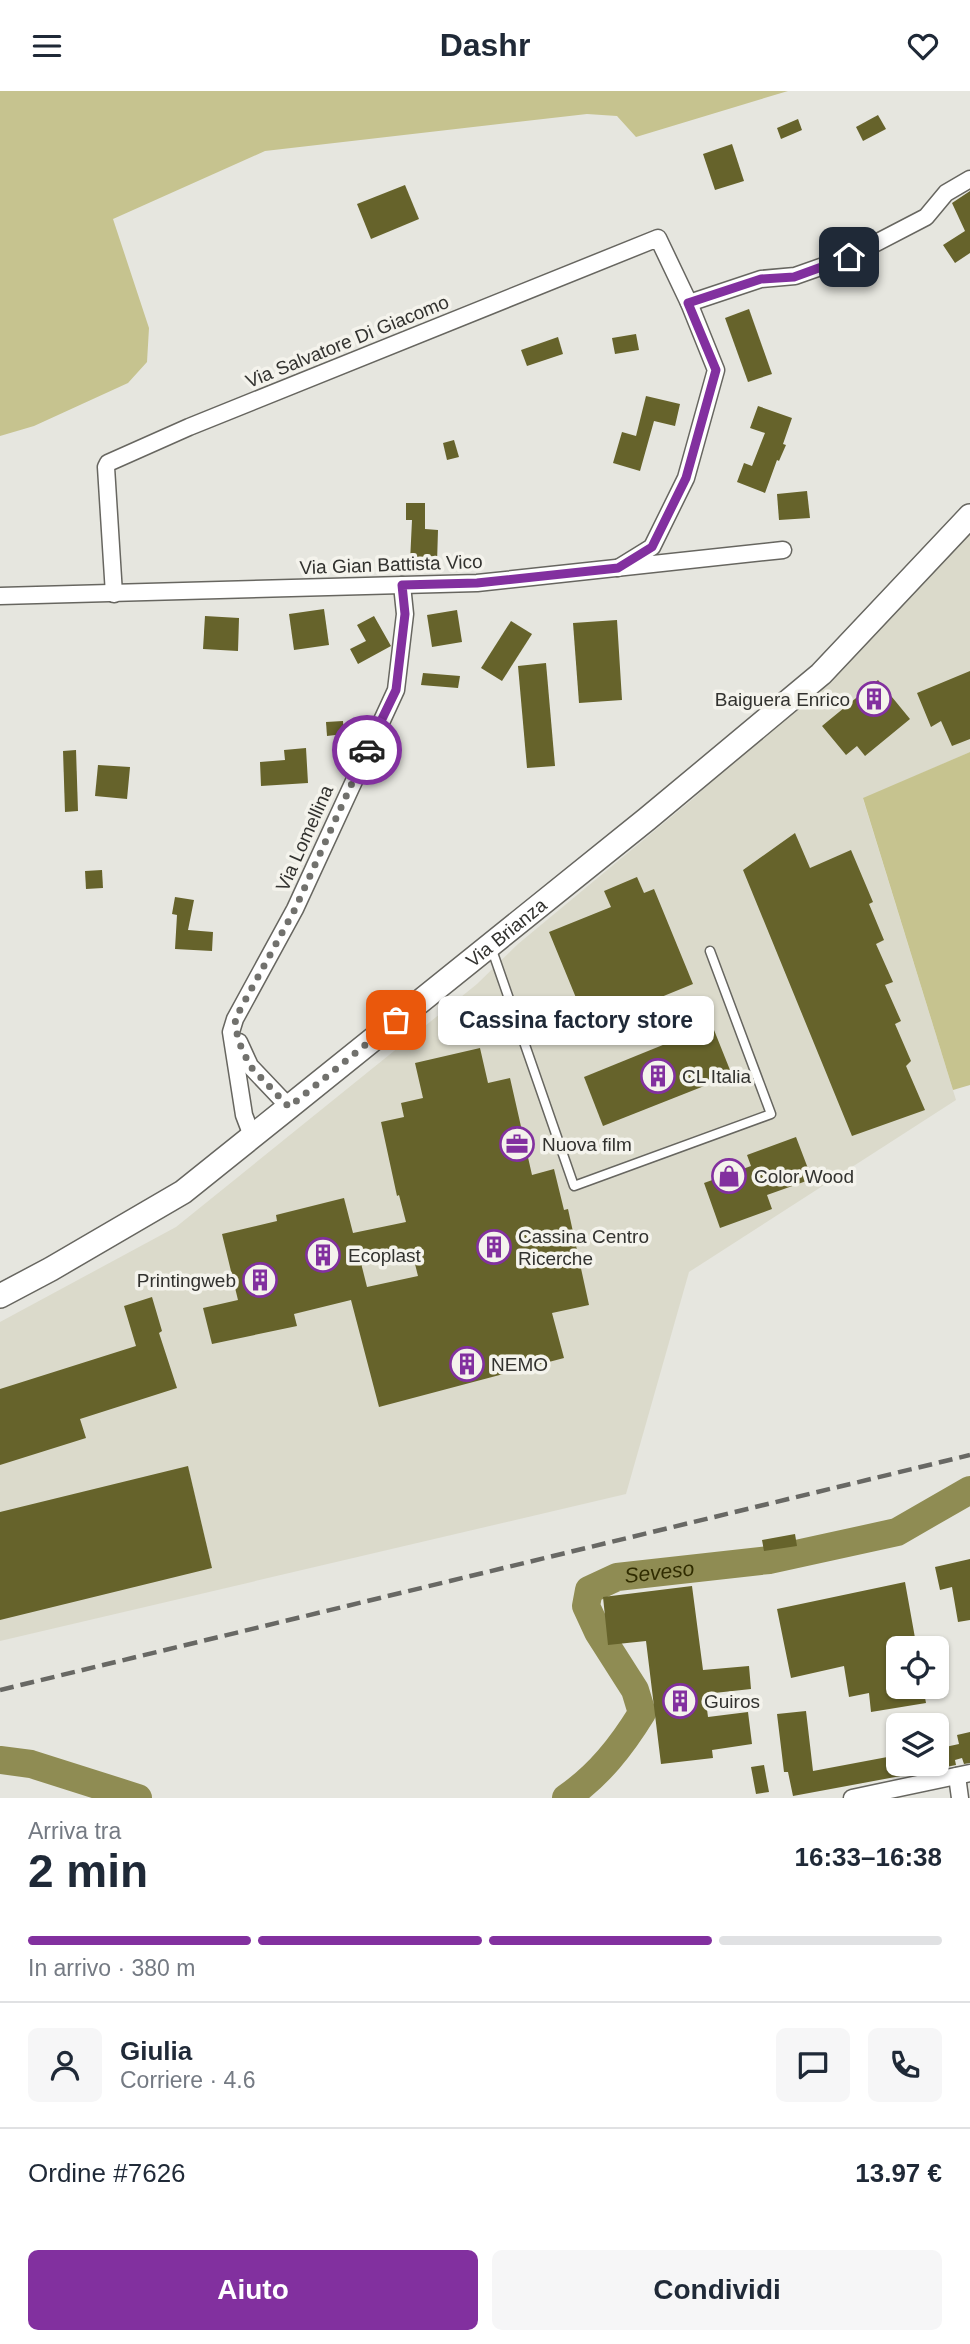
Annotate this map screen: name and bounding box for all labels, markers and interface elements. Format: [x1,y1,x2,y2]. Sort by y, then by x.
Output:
icon: menu [28,27,66,65]
text: Dashr [440,27,530,63]
icon: heart [904,27,942,65]
pin [819,227,879,287]
icon: home [830,238,868,276]
street label: Via Salvatore Di Giacomo [243,291,452,392]
street label: Via Gian Battista Vico [299,551,483,578]
building icon: Baiguera Enrico [855,680,893,718]
place label: Baiguera Enrico [715,689,850,710]
courier [332,715,402,785]
icon: car [348,731,386,769]
street label: Via Lomellina [272,782,337,894]
street label: Via Brianza [462,894,551,971]
pin [366,990,426,1050]
callout: Cassina factory store [438,995,714,1045]
icon: bag [377,1001,415,1039]
text: Cassina factory store [459,1007,693,1033]
building icon: CL Italia [639,1057,677,1095]
place label: CL Italia [682,1066,751,1087]
office icon: Nuova film [498,1125,536,1163]
place label: Nuova film [542,1134,632,1155]
shop icon: Color Wood [710,1157,748,1195]
place label: Color Wood [754,1166,854,1187]
place label: Cassina Centro Ricerche [518,1226,649,1269]
building icon: Cassina Centro Ricerche [475,1228,513,1266]
building icon: Ecoplast [304,1236,342,1274]
place label: Ecoplast [348,1245,422,1266]
building icon: Printingweb [241,1261,279,1299]
place label: Printingweb [137,1270,236,1291]
building icon: NEMO [448,1345,486,1383]
place label: NEMO [491,1354,548,1375]
water label: Seveso [623,1556,696,1587]
map controls [886,1636,949,1776]
button: locate [886,1636,949,1699]
building icon: Guiros [661,1682,699,1720]
place label: Guiros [704,1691,760,1712]
button: layers [886,1713,949,1776]
text: Arriva tra [28,1818,121,1844]
text: 16:33–16:38 [795,1842,942,1872]
text: 2 min [28,1845,148,1897]
text: In arrivo · 380 m [28,1955,195,1981]
button: person [28,2028,102,2102]
button: chat [776,2028,850,2102]
button: phone [868,2028,942,2102]
text: Giulia [120,2036,192,2066]
text: Corriere · 4.6 [120,2067,255,2093]
text: Ordine #7626 [28,2158,186,2188]
text: 13.97 € [855,2158,942,2188]
button: Aiuto [28,2250,478,2330]
button: Condividi [492,2250,942,2330]

